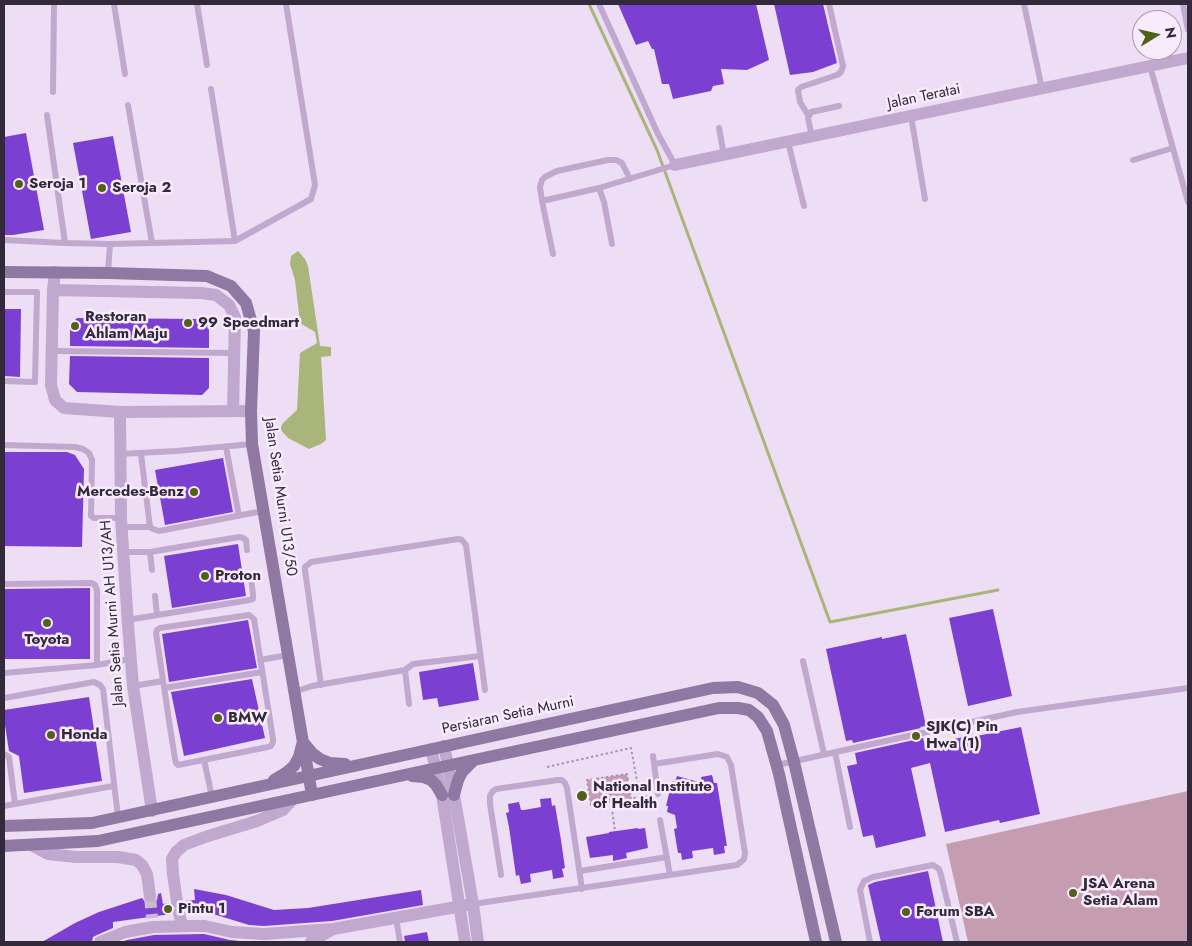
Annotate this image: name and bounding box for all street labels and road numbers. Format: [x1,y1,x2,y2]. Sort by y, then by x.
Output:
street label: Jalan Teratai [886,80,962,114]
street label: Jalan Setia Murni U13/50 [260,417,300,577]
street label: Jalan Setia Murni AH U13/AH [98,519,128,707]
street label: Persiaran Setia Murni [440,693,576,739]

